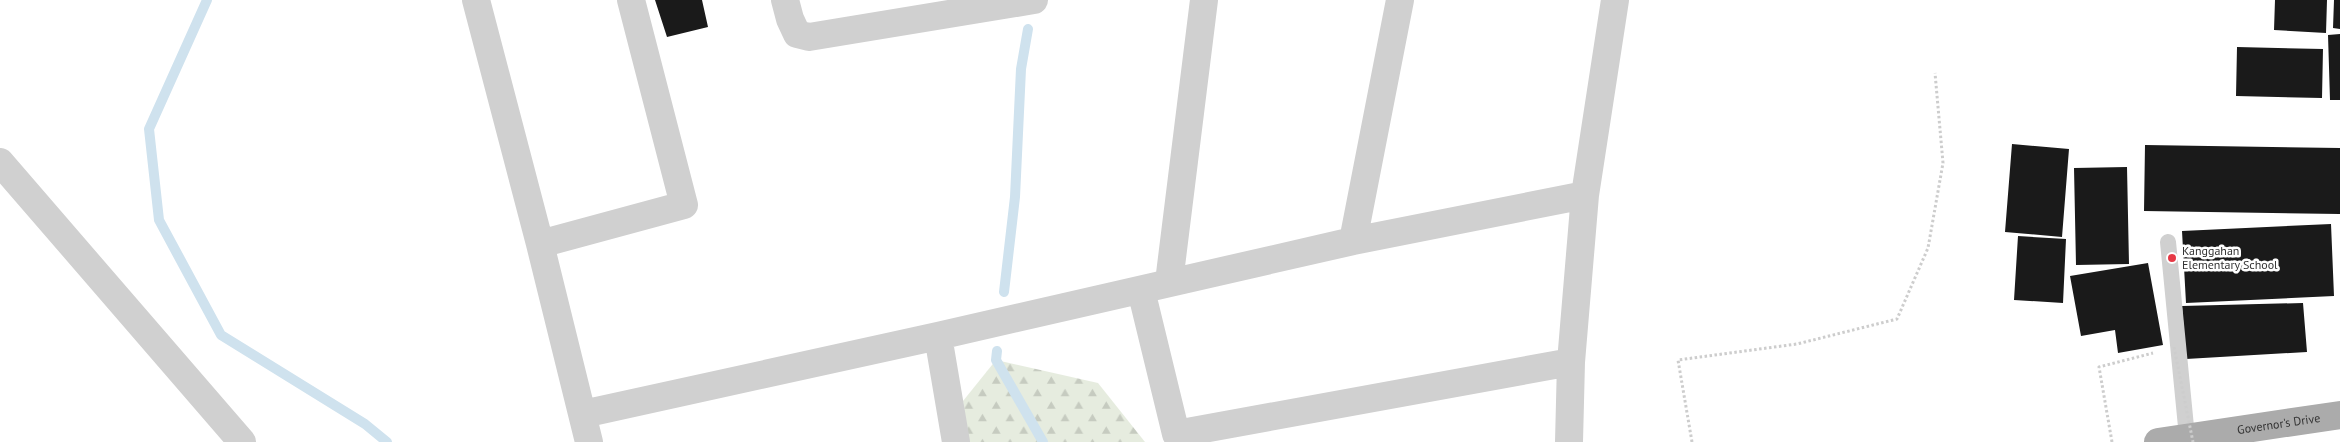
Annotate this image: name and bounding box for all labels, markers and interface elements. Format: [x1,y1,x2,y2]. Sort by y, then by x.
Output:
place label: Kanggahan Elementary School [2182,243,2278,272]
marker: Kanggahan Elementary School [2166,252,2178,264]
street label: Governor's Drive [2236,410,2321,437]

